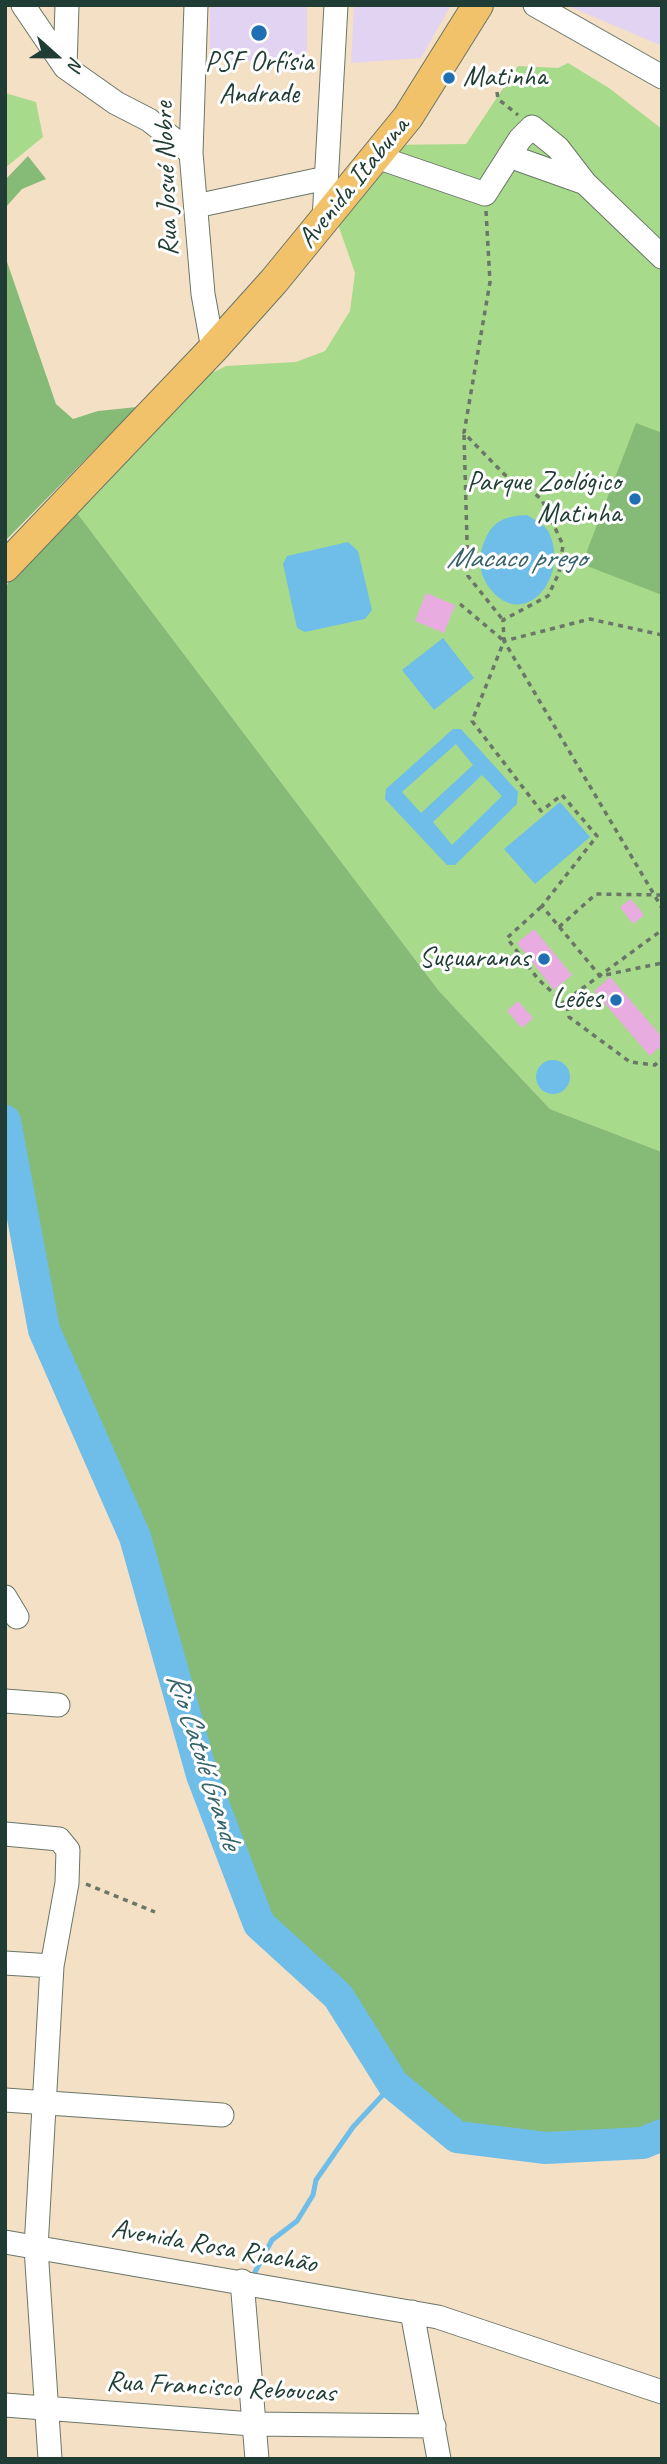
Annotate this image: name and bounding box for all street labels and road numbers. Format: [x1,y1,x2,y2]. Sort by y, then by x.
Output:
street label: Rua Josué Nobre [148,101,186,257]
street label: Avenida Itabuna [291,111,417,255]
street label: Avenida Rosa Riachão [109,2212,319,2282]
street label: Rua Francisco Reboucas [106,2365,336,2411]

